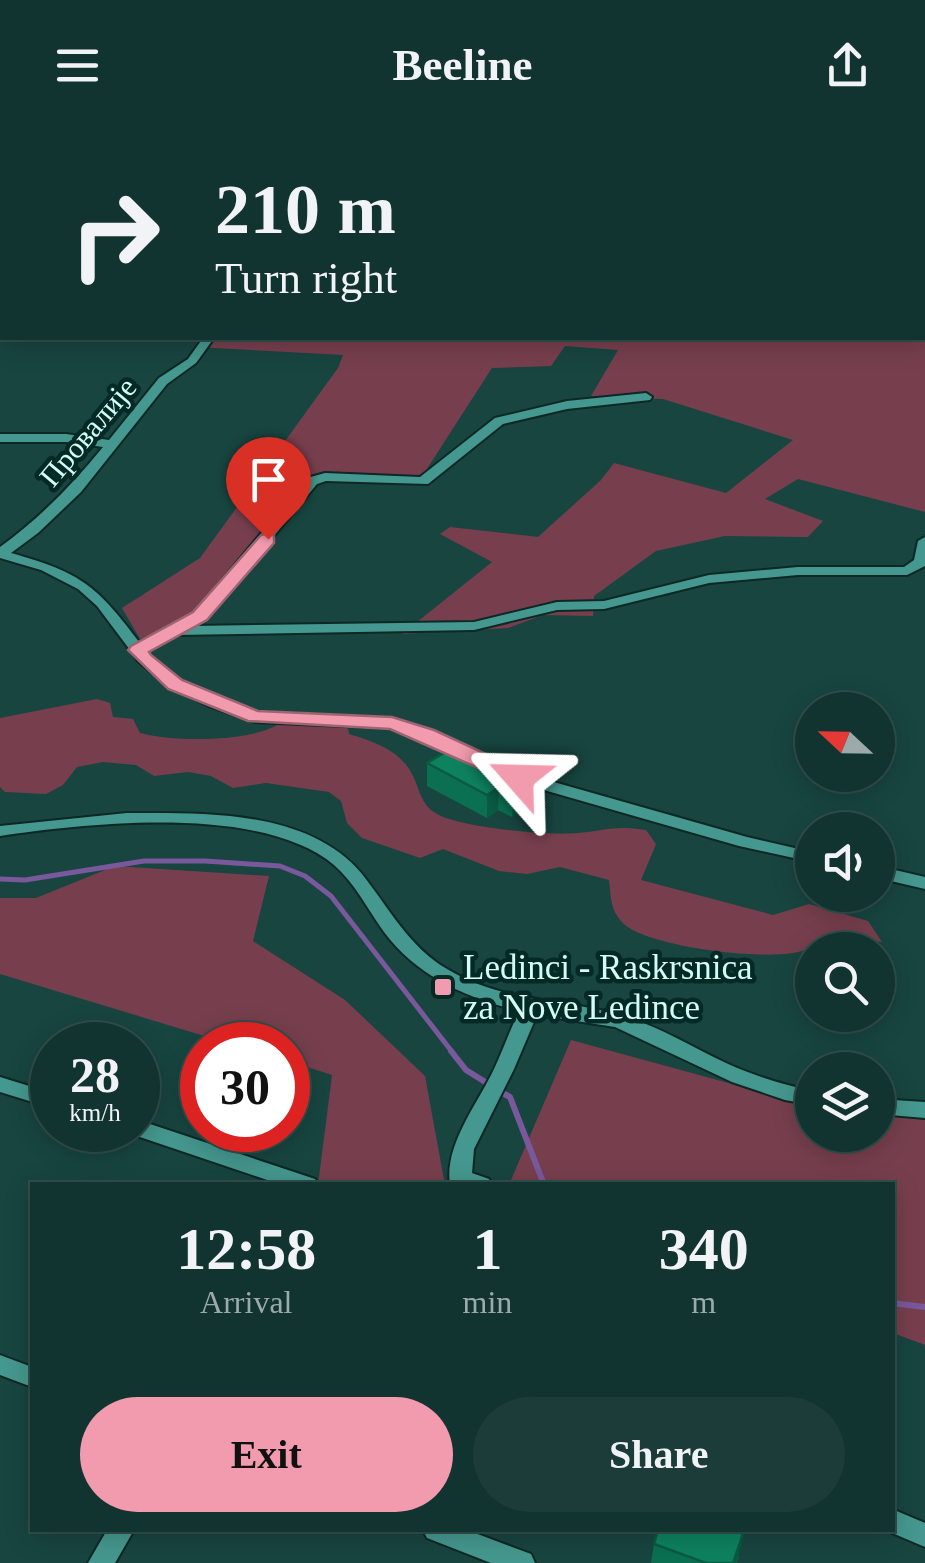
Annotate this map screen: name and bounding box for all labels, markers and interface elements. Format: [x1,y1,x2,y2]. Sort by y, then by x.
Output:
icon: menu [50,38,105,93]
icon: share [820,38,875,93]
text: Beeline [393,40,532,90]
icon: right [50,170,180,300]
text: 210 m [215,171,396,248]
text: Turn right [215,253,397,303]
street label: Провалије [33,371,143,493]
pin [226,437,311,540]
icon: arrive [241,452,296,507]
north arrow [795,692,895,792]
map controls [795,692,895,1152]
position arrow [467,726,571,830]
button: sound [795,812,895,912]
button: search [795,932,895,1032]
place label: Ledinci - Raskrsnica za Nove Ledince [463,948,753,1027]
marker: Ledinci - Raskrsnica za Nove Ledince [432,976,454,998]
speed limit sign: 30 [180,1022,310,1152]
text: 28 [70,1047,120,1103]
button: layers [795,1052,895,1152]
text: km/h [69,1099,121,1126]
text: 12:58 [176,1216,316,1282]
text: 1 [472,1216,502,1282]
text: 340 [659,1216,749,1282]
text: Arrival [200,1284,292,1320]
text: min [463,1284,512,1320]
text: m [691,1284,716,1320]
button: Exit [80,1397,453,1512]
button: Share [473,1397,845,1512]

